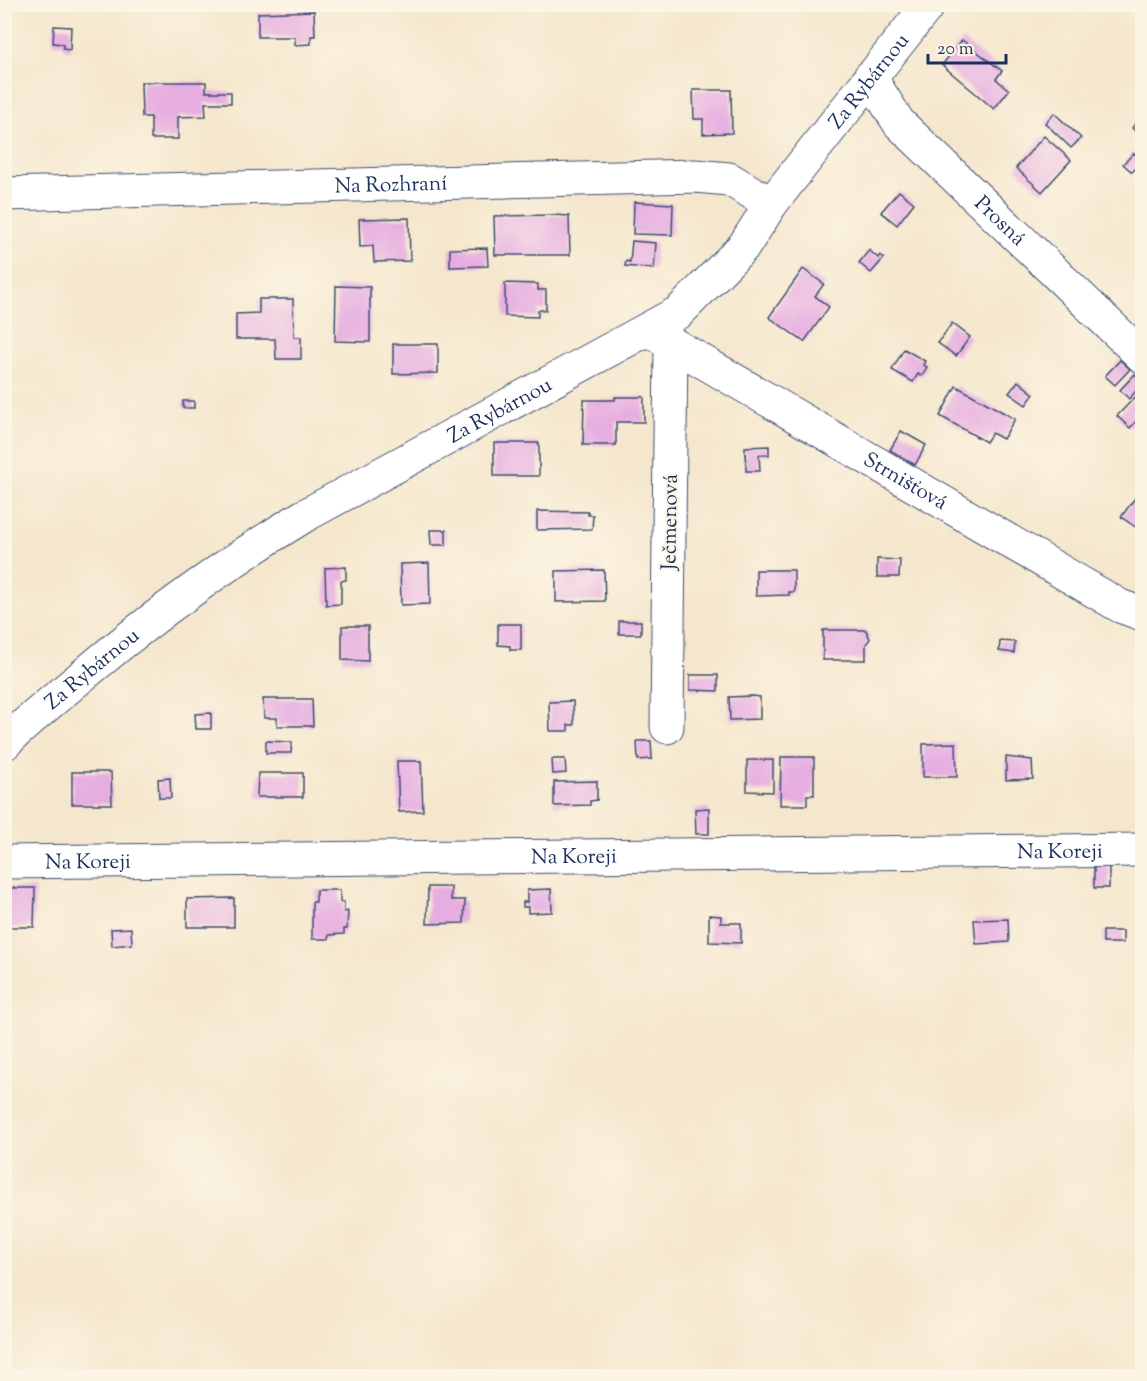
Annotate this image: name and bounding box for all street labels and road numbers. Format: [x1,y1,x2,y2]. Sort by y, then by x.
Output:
street label: Za Rybárnou [823,28,917,136]
street label: Na Rozhraní [334,169,448,202]
street label: Prosná [967,190,1032,254]
street label: Za Rybárnou [443,371,558,452]
street label: Strnišťová [857,446,953,519]
street label: Ječmenová [655,473,687,571]
street label: Za Rybárnou [39,622,147,718]
street label: Na Koreji [1017,837,1103,868]
street label: Na Koreji [531,843,617,873]
street label: Na Koreji [45,848,131,879]

